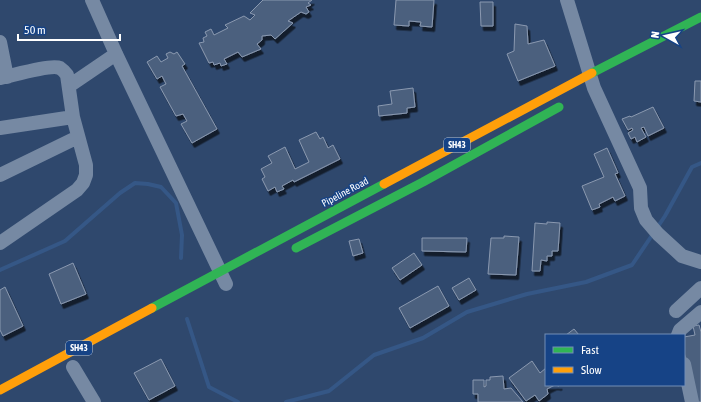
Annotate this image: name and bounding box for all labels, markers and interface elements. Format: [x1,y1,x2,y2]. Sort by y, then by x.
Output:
scale bar [18,16,120,42]
north arrow [645,16,685,56]
text: 50 m [24,23,46,37]
text: N [649,31,661,39]
road number: SH43 [444,138,470,152]
street label: Pipeline Road [320,175,370,209]
legend [545,334,685,386]
road number: SH43 [66,341,92,355]
text: Fast [581,343,599,357]
text: Slow [581,363,602,377]

